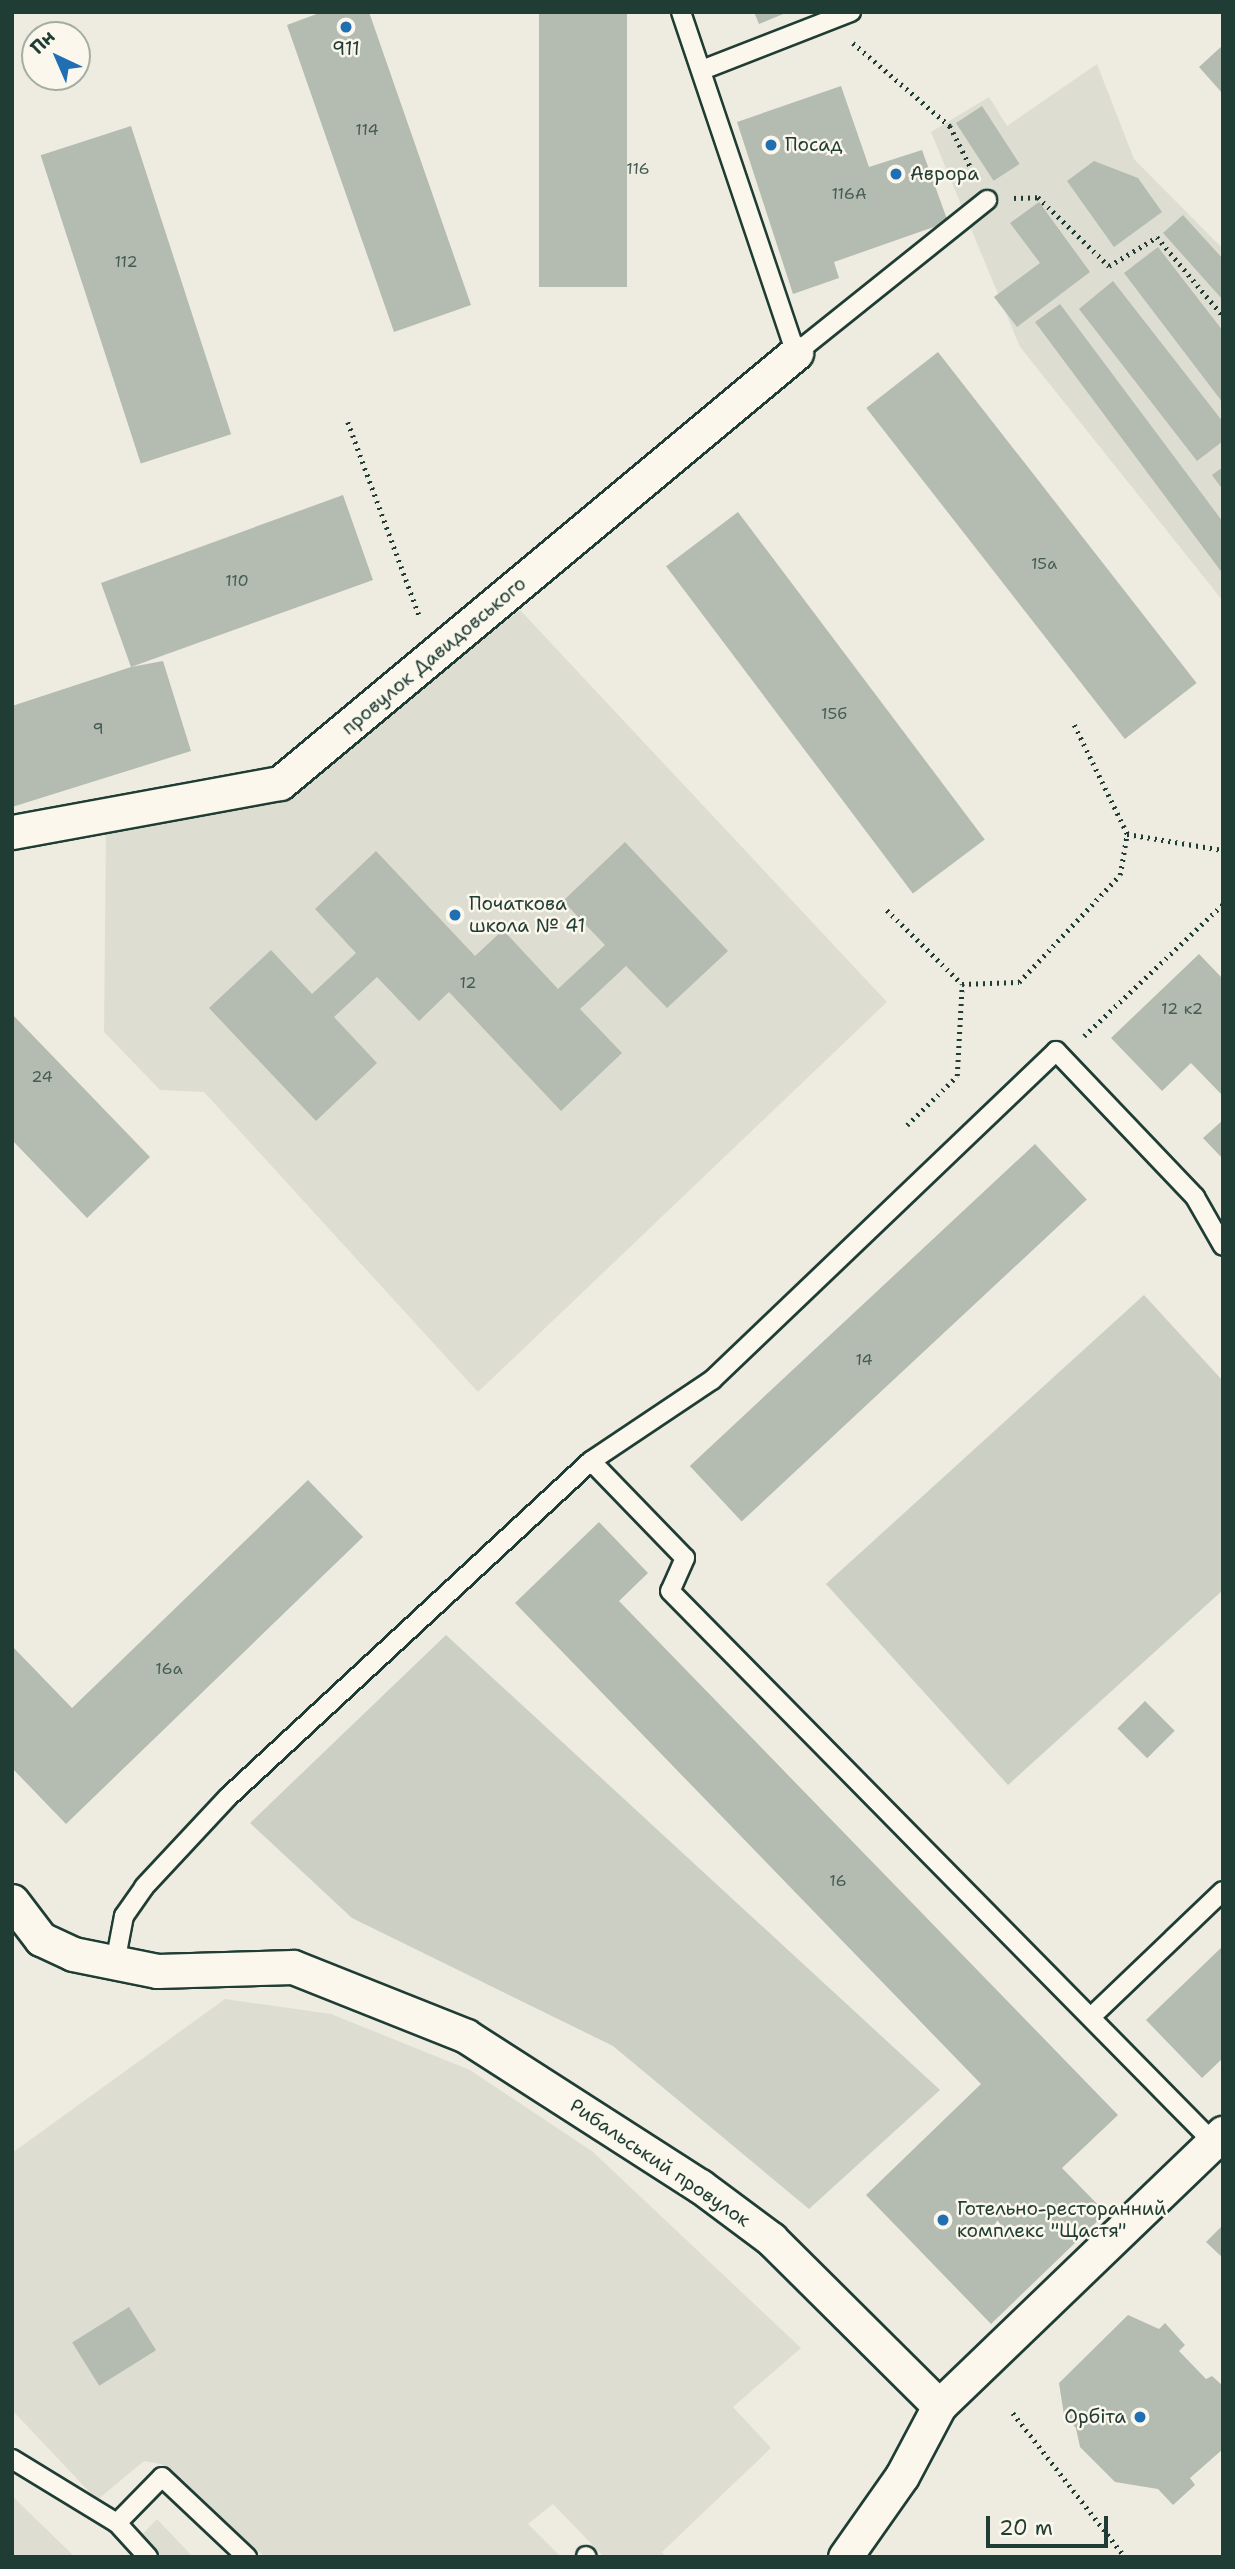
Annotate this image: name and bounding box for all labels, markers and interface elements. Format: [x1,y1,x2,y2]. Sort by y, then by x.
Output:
marker: 911 [338,19,354,35]
north arrow [21,21,91,91]
text: Пн [25,24,60,60]
place label: 911 [332,38,360,60]
house number: 114 [355,120,379,140]
place label: Посад [785,134,843,156]
marker: Посад [763,137,779,153]
house number: 116 [626,159,650,179]
place label: Аврора [910,163,979,185]
marker: Аврора [888,166,904,182]
house number: 116А [831,184,867,204]
house number: 112 [114,252,138,272]
house number: 15а [1031,554,1057,574]
house number: 110 [225,571,249,591]
street label: провулок Давидовського [337,572,531,740]
house number: 15б [821,704,847,724]
house number: 9 [92,719,104,739]
place label: Початкова школа № 41 [469,893,585,937]
marker: Початкова школа № 41 [447,907,463,923]
house number: 12 [459,973,477,993]
house number: 12 к2 [1161,999,1203,1019]
house number: 24 [31,1067,53,1087]
house number: 14 [855,1350,873,1370]
house number: 16а [155,1659,183,1679]
house number: 16 [829,1871,847,1891]
street label: Рибальський провулок [566,2094,754,2232]
place label: Готельно-ресторанний комплекс "Щастя" [957,2198,1167,2242]
marker: Готельно-ресторанний комплекс "Щастя" [935,2212,951,2228]
place label: Орбіта [1064,2406,1126,2428]
marker: Орбіта [1132,2409,1148,2425]
scale bar [990,2502,1112,2546]
text: 20 m [999,2514,1053,2542]

